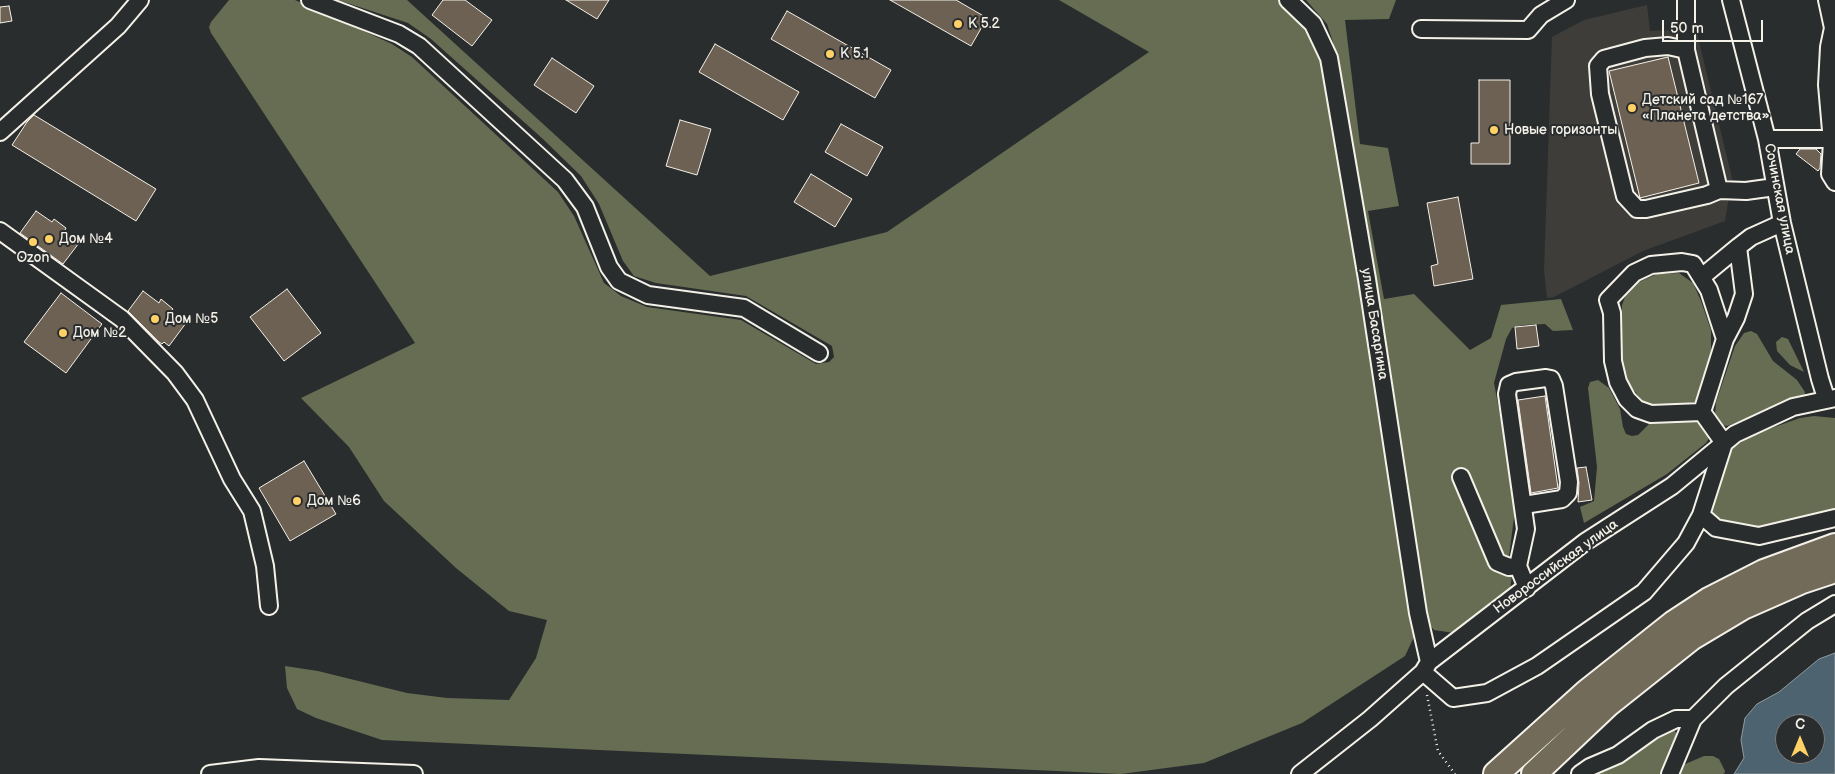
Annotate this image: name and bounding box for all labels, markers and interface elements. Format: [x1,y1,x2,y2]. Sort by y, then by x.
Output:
scale bar [1665,10,1766,42]
place label: К 5.2 [968,16,1000,32]
marker: К 5.2 [952,18,964,30]
text: 50 m [1670,19,1704,38]
place label: К 5.1 [840,46,869,62]
marker: К 5.1 [824,48,836,60]
place label: Детский сад №167 «Планета детства» [1642,92,1769,124]
marker: Детский сад №167 «Планета детства» [1626,102,1638,114]
place label: Новые горизонты [1504,122,1617,138]
marker: Новые горизонты [1488,124,1500,136]
street label: Сочинская улица [1760,142,1798,256]
place label: Дом №4 [59,231,113,247]
marker: Дом №4 [43,233,55,245]
marker: Ozon [27,236,39,248]
place label: Ozon [17,250,49,266]
street label: улица Басаргина [1357,267,1391,381]
place label: Дом №5 [165,311,218,327]
marker: Дом №5 [149,313,161,325]
place label: Дом №2 [73,325,127,341]
marker: Дом №2 [57,327,69,339]
place label: Дом №6 [307,493,361,509]
marker: Дом №6 [291,495,303,507]
street label: Новороссийская улица [1490,516,1622,618]
north arrow [1775,714,1825,764]
text: С [1795,716,1805,733]

